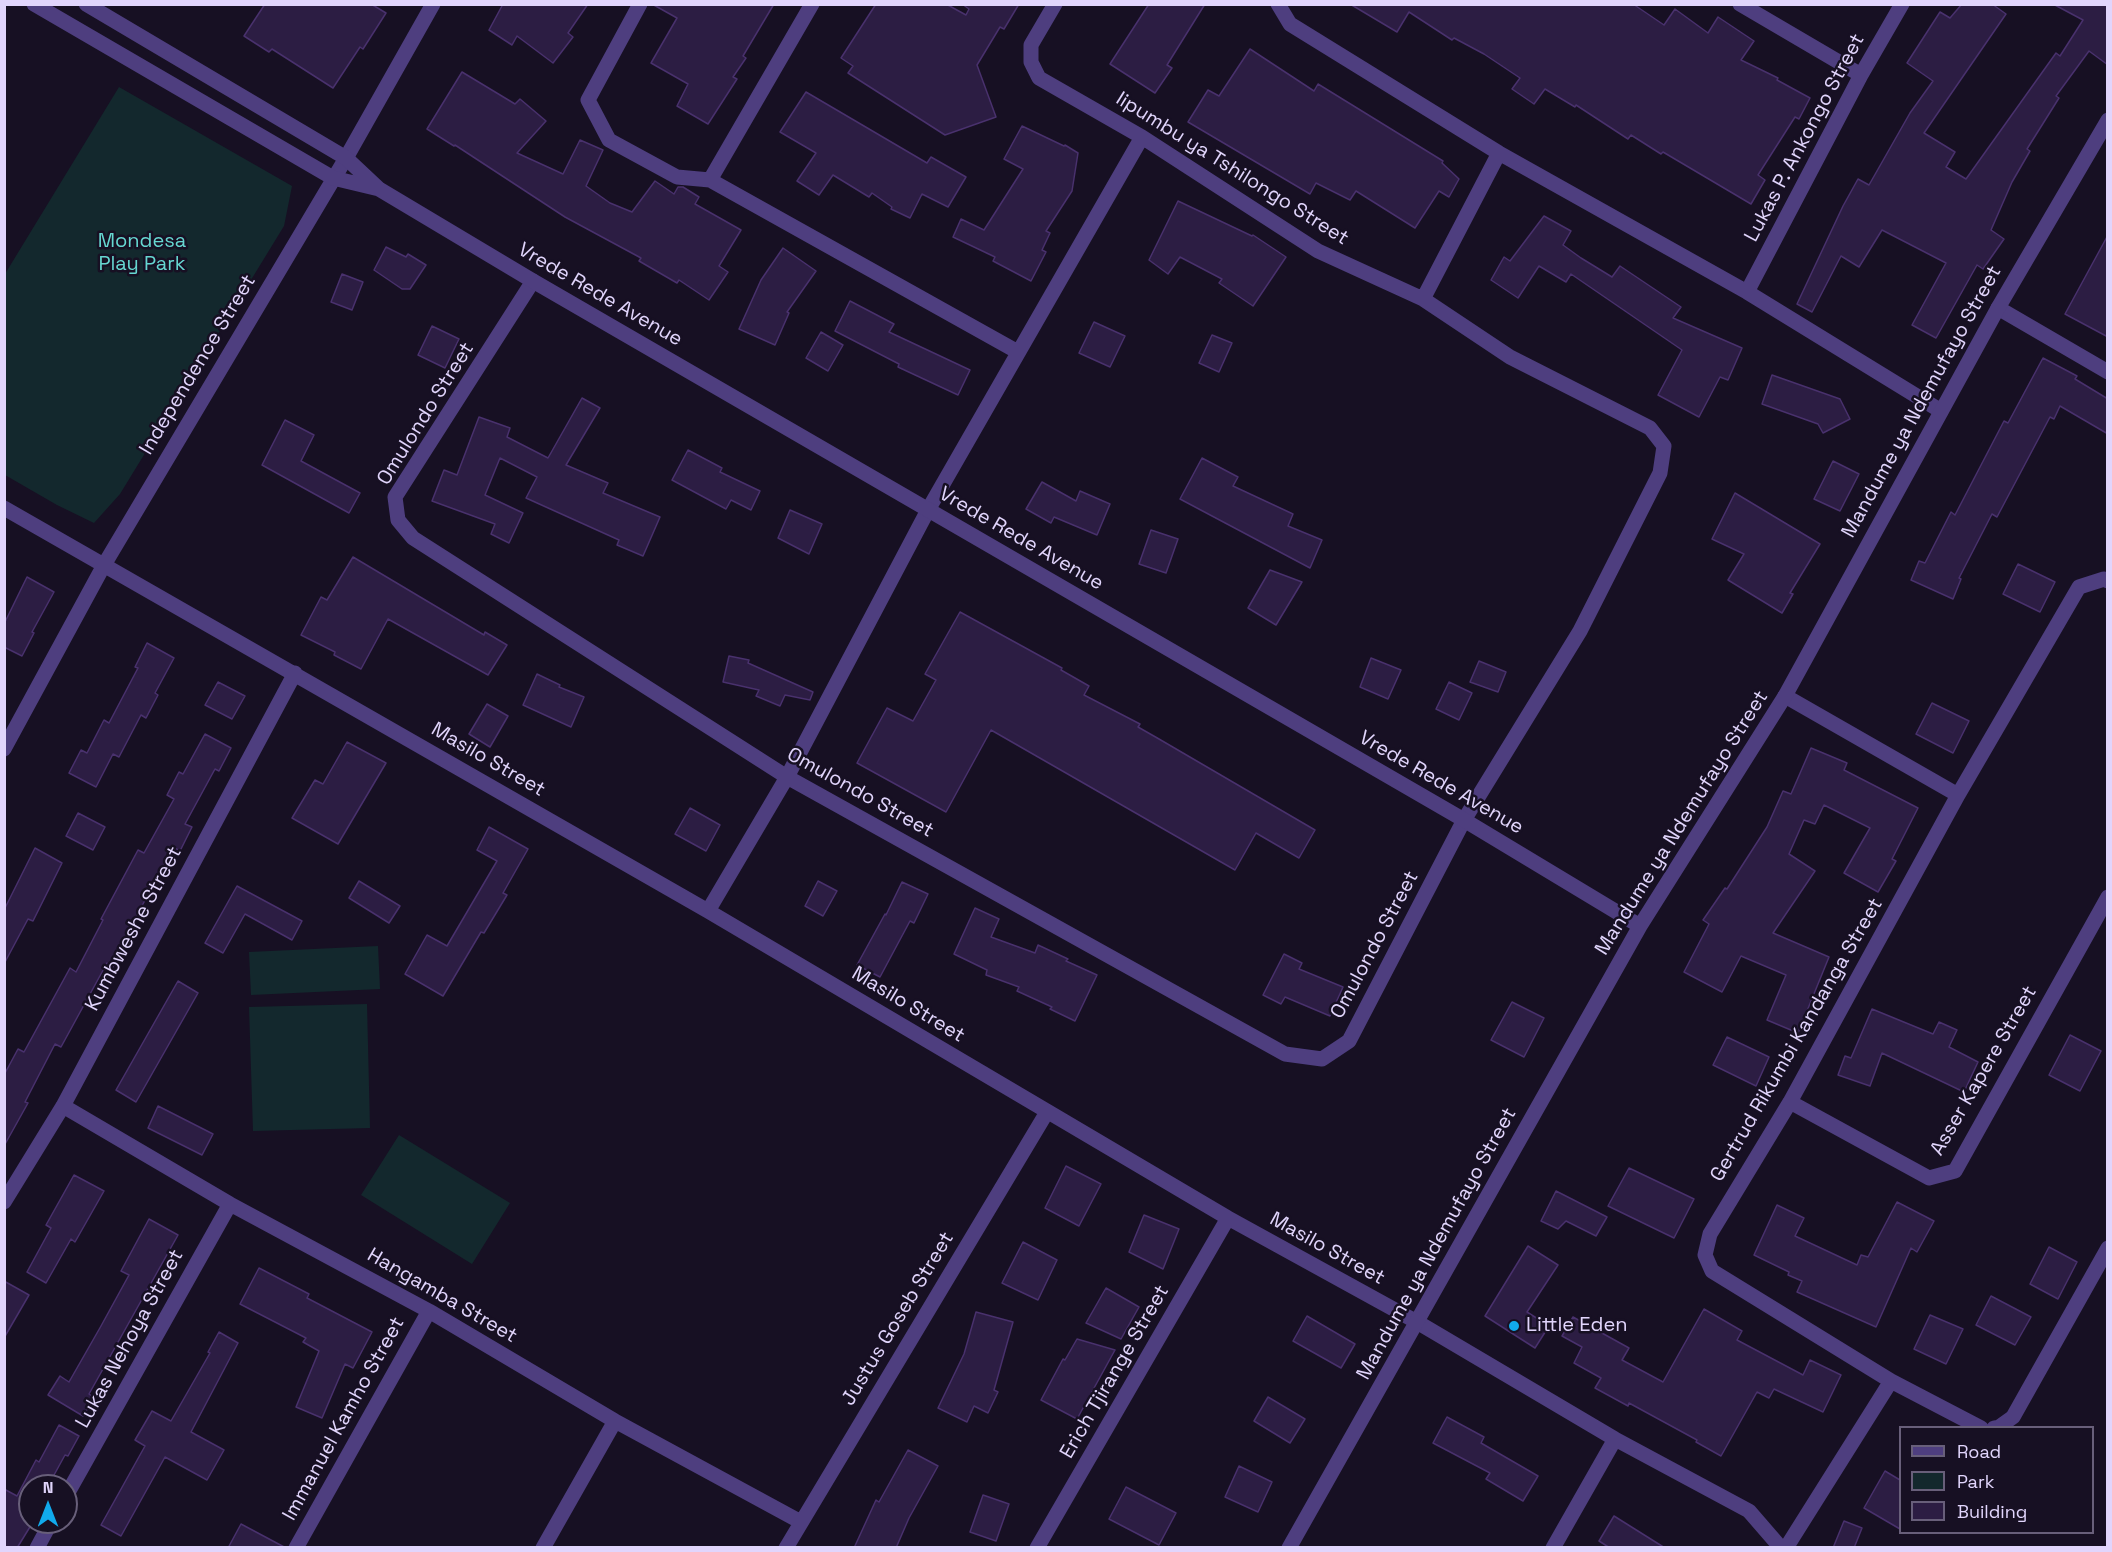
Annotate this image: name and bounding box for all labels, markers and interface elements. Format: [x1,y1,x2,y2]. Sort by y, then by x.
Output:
street label: Lukas P. Ankongo Street [1740,30,1870,246]
street label: Iipumbu ya Tshilongo Street [1111,87,1353,251]
park label: Mondesa Play Park [98,230,186,277]
street label: Vrede Rede Avenue [513,238,687,352]
street label: Mandume ya Ndemufayo Street [1837,262,2007,542]
street label: Independence Street [135,271,261,459]
street label: Omulondo Street [372,338,480,490]
street label: Vrede Rede Avenue [934,482,1108,596]
street label: Mandume ya Ndemufayo Street [1590,686,1774,960]
street label: Masilo Street [427,718,549,802]
street label: Vrede Rede Avenue [1354,726,1528,840]
street label: Omulondo Street [783,743,937,843]
street label: Kumbweshe Street [81,843,187,1015]
street label: Omulondo Street [1326,867,1424,1023]
street label: Gertrud Rikumbi Kandanga Street [1706,894,1888,1186]
street label: Masilo Street [847,962,969,1048]
street label: Asser Kapere Street [1926,982,2042,1160]
street label: Mandume ya Ndemufayo Street [1352,1104,1522,1384]
street label: Masilo Street [1265,1208,1389,1290]
street label: Justus Goseb Street [837,1228,959,1410]
street label: Hangamba Street [363,1243,521,1349]
street label: Lukas Nehoya Street [71,1246,189,1432]
street label: Erich Tjirange Street [1056,1281,1174,1463]
street label: Immanuel Kamho Street [278,1313,410,1525]
place label: Little Eden [1526,1314,1628,1338]
marker: Little Eden [1507,1319,1521,1333]
legend [1899,1426,2094,1534]
text: Road [1957,1440,2001,1463]
text: Park [1957,1470,1994,1493]
north arrow [18,1474,78,1534]
text: N [43,1477,53,1498]
text: Building [1957,1500,2027,1523]

